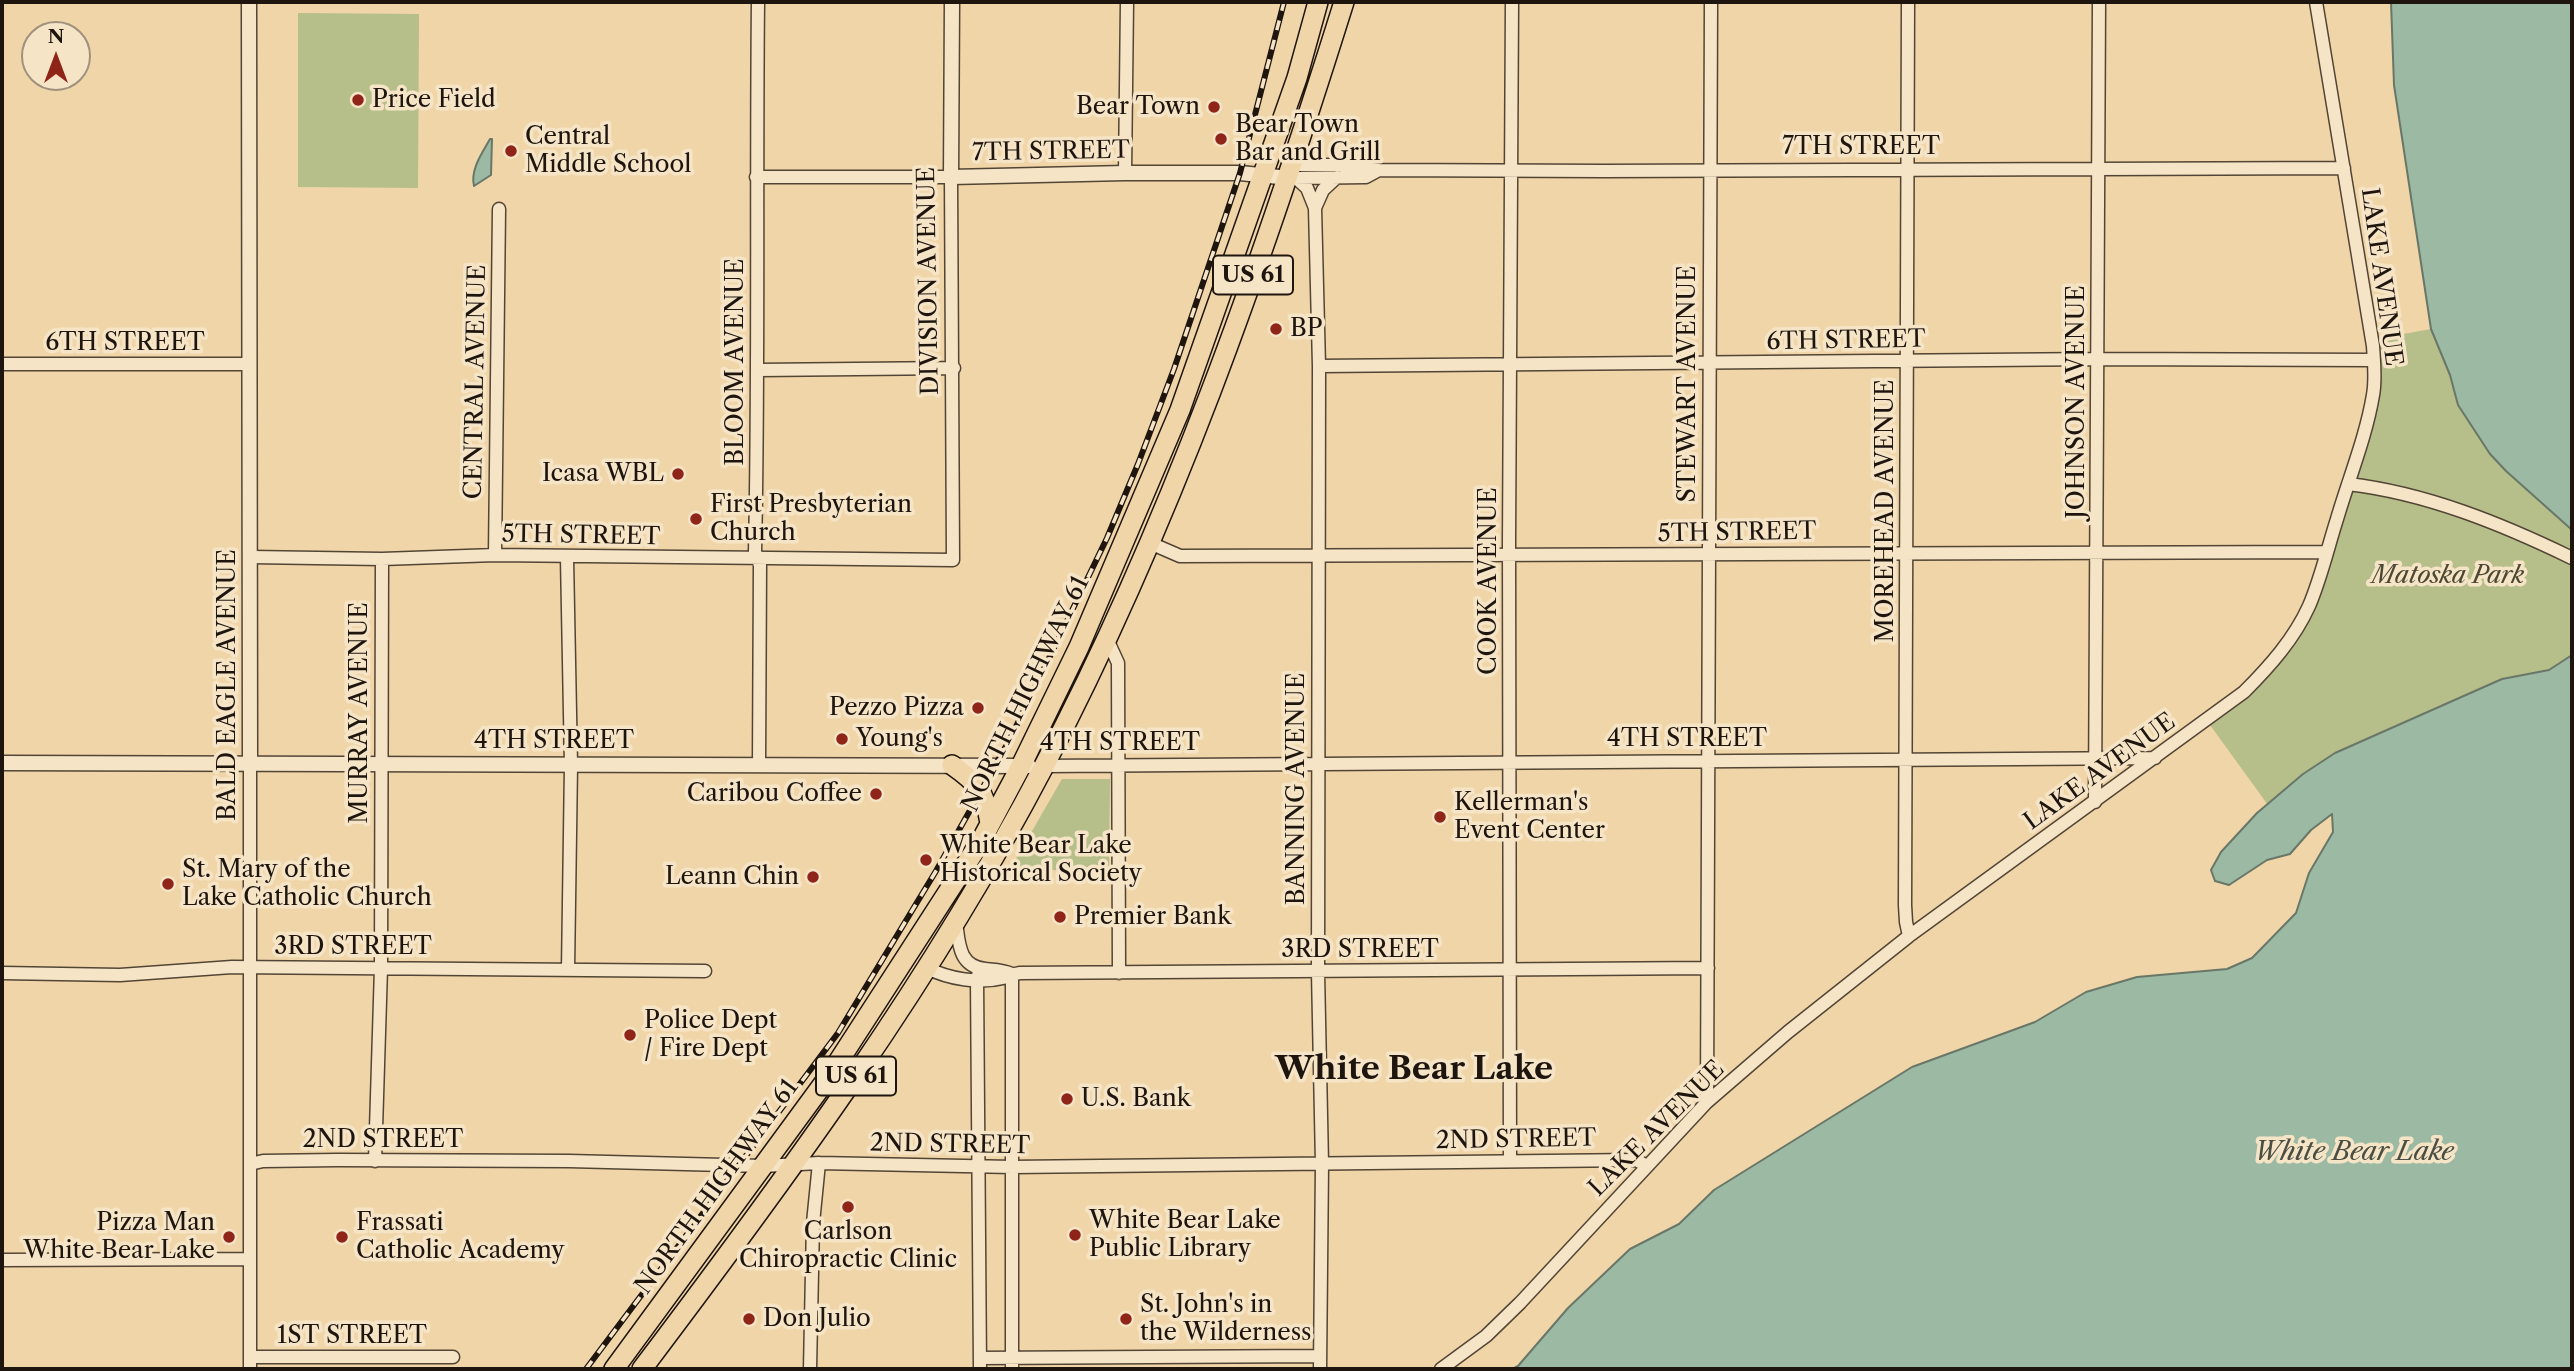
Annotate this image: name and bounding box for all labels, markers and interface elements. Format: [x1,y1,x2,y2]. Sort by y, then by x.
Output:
north arrow [21,21,91,91]
text: N [48,25,64,48]
place label: Price Field [372,86,496,114]
marker: Price Field [350,92,366,108]
place label: Bear Town [1076,93,1200,121]
marker: Bear Town [1206,99,1222,115]
place label: Bear Town Bar and Grill [1235,111,1381,167]
place label: Central Middle School [525,123,691,179]
marker: Bear Town Bar and Grill [1213,131,1229,147]
street label: 7TH STREET [1782,133,1940,161]
street label: 7TH STREET [972,136,1130,168]
marker: Central Middle School [503,143,519,159]
street label: DIVISION AVENUE [913,167,945,395]
street label: LAKE AVENUE [2354,186,2408,368]
road number: US 61 [1213,256,1293,294]
street label: BLOOM AVENUE [722,258,750,466]
street label: CENTRAL AVENUE [460,264,492,500]
street label: STEWART AVENUE [1674,265,1702,503]
street label: JOHNSON AVENUE [2063,285,2091,519]
place label: BP [1290,315,1323,343]
marker: BP [1268,321,1284,337]
street label: 6TH STREET [1766,325,1926,357]
street label: 6TH STREET [45,329,205,357]
street label: MOREHEAD AVENUE [1872,379,1900,643]
place label: Icasa WBL [542,460,664,488]
marker: Icasa WBL [670,466,686,482]
street label: COOK AVENUE [1475,487,1503,675]
place label: First Presbyterian Church [710,491,912,547]
marker: First Presbyterian Church [688,511,704,527]
street label: 5TH STREET [1657,517,1817,549]
street label: 5TH STREET [501,520,661,552]
street label: BALD EAGLE AVENUE [214,549,242,821]
park label: Matoska Park [2372,562,2524,590]
street label: NORTH HIGHWAY 61 [956,572,1096,816]
street label: MURRAY AVENUE [346,602,374,824]
street label: BANNING AVENUE [1283,673,1311,905]
place label: Pezzo Pizza [829,694,964,722]
marker: Pezzo Pizza [970,700,986,716]
street label: LAKE AVENUE [2019,708,2181,836]
place label: Young's [856,725,943,753]
street label: 4TH STREET [1607,725,1767,753]
street label: 4TH STREET [474,727,634,755]
street label: 4TH STREET [1040,729,1200,757]
marker: Young's [834,731,850,747]
place label: Caribou Coffee [687,780,862,808]
marker: Caribou Coffee [868,786,884,802]
place label: Kellerman's Event Center [1454,789,1605,845]
marker: Kellerman's Event Center [1432,809,1448,825]
place label: White Bear Lake Historical Society [940,832,1142,888]
marker: White Bear Lake Historical Society [918,852,934,868]
place label: St. Mary of the Lake Catholic Church [182,856,432,912]
place label: Leann Chin [665,863,799,891]
marker: Leann Chin [805,869,821,885]
marker: St. Mary of the Lake Catholic Church [160,876,176,892]
place label: Premier Bank [1074,903,1231,931]
marker: Premier Bank [1052,909,1068,925]
street label: 3RD STREET [274,933,432,961]
street label: 3RD STREET [1281,936,1439,964]
place label: Police Dept / Fire Dept [644,1007,777,1063]
marker: Police Dept / Fire Dept [622,1027,638,1043]
district label: White Bear Lake [1275,1051,1553,1089]
street label: LAKE AVENUE [1583,1055,1731,1203]
road number: US 61 [816,1056,896,1096]
street label: NORTH HIGHWAY 61 [629,1074,805,1300]
place label: U.S. Bank [1081,1085,1191,1113]
marker: U.S. Bank [1059,1091,1075,1107]
street label: 2ND STREET [1436,1124,1596,1156]
street label: 2ND STREET [303,1126,463,1154]
street label: 2ND STREET [870,1129,1030,1161]
water label: White Bear Lake [2254,1136,2454,1168]
marker: Carlson Chiropractic Clinic [840,1199,856,1215]
place label: White Bear Lake Public Library [1089,1207,1281,1263]
place label: Pizza Man White Bear Lake [23,1209,215,1265]
place label: Frassati Catholic Academy [356,1209,565,1265]
place label: Carlson Chiropractic Clinic [739,1218,957,1274]
marker: White Bear Lake Public Library [1067,1227,1083,1243]
marker: Pizza Man White Bear Lake [221,1229,237,1245]
marker: Frassati Catholic Academy [334,1229,350,1245]
place label: St. John's in the Wilderness [1140,1291,1312,1347]
place label: Don Julio [763,1305,871,1333]
marker: Don Julio [741,1311,757,1327]
marker: St. John's in the Wilderness [1118,1311,1134,1327]
street label: 1ST STREET [277,1322,427,1350]

